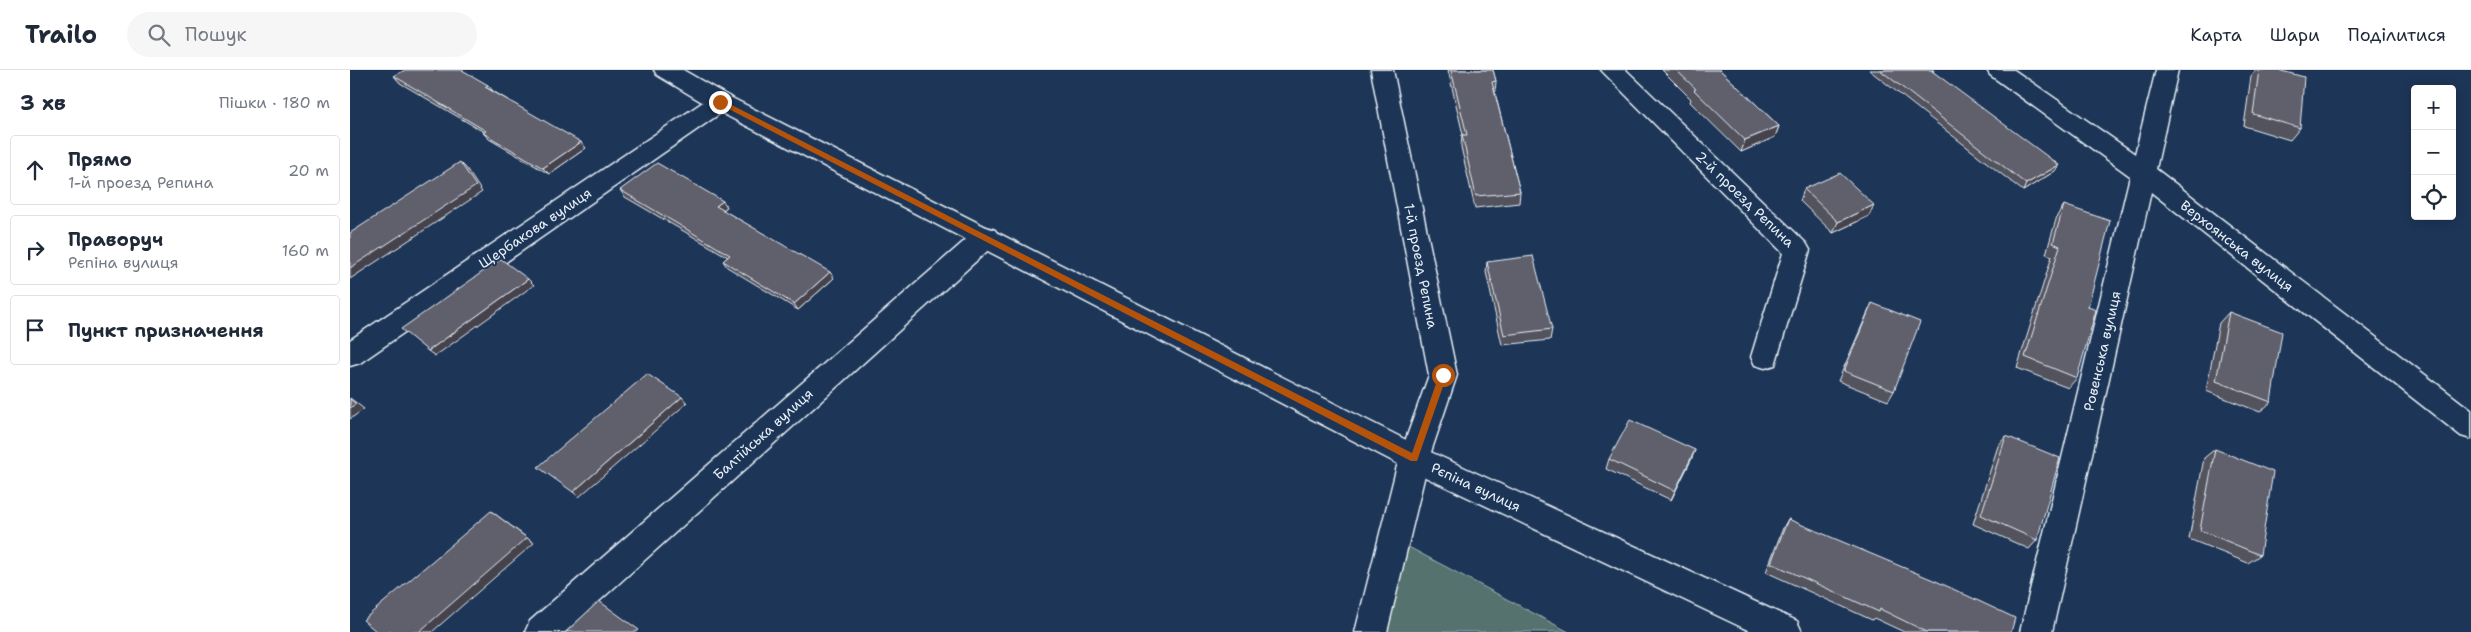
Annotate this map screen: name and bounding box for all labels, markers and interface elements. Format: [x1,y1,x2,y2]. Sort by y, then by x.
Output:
search box [127,12,477,57]
text: Trailo [25,19,97,51]
icon: search [145,21,173,49]
text: Пошук [185,22,247,47]
text: Карта [2190,23,2242,47]
text: Шари [2270,23,2320,47]
text: Поділитися [2348,23,2446,47]
map controls [2411,85,2456,220]
button: + [2411,85,2456,130]
text: 3 хв [20,89,66,117]
route end [709,91,732,114]
text: Пішки · 180 m [219,92,330,113]
button: − [2411,130,2456,175]
text: Прямо [68,147,132,172]
street label: 2-й проезд Репина [1692,147,1798,251]
icon: ahead [21,156,49,184]
text: 20 m [288,160,329,181]
text: 1-й проезд Репина [68,172,213,193]
button: locate [2411,175,2456,220]
street label: Щербакова вулиця [475,184,595,272]
street label: Верхоянська вулиця [2177,196,2297,296]
street label: 1-й проезд Репина [1400,202,1442,330]
text: Праворуч [68,227,163,252]
icon: right [21,236,49,264]
text: 160 m [282,240,329,261]
text: Рєпіна вулиця [68,252,179,273]
street label: Ровенська вулиця [2079,289,2125,413]
icon: arrive [21,316,49,344]
text: Пункт призначення [68,318,264,343]
route start [1432,364,1455,387]
street label: Балтійська вулиця [709,384,817,484]
street label: Рєпіна вулиця [1428,458,1524,516]

